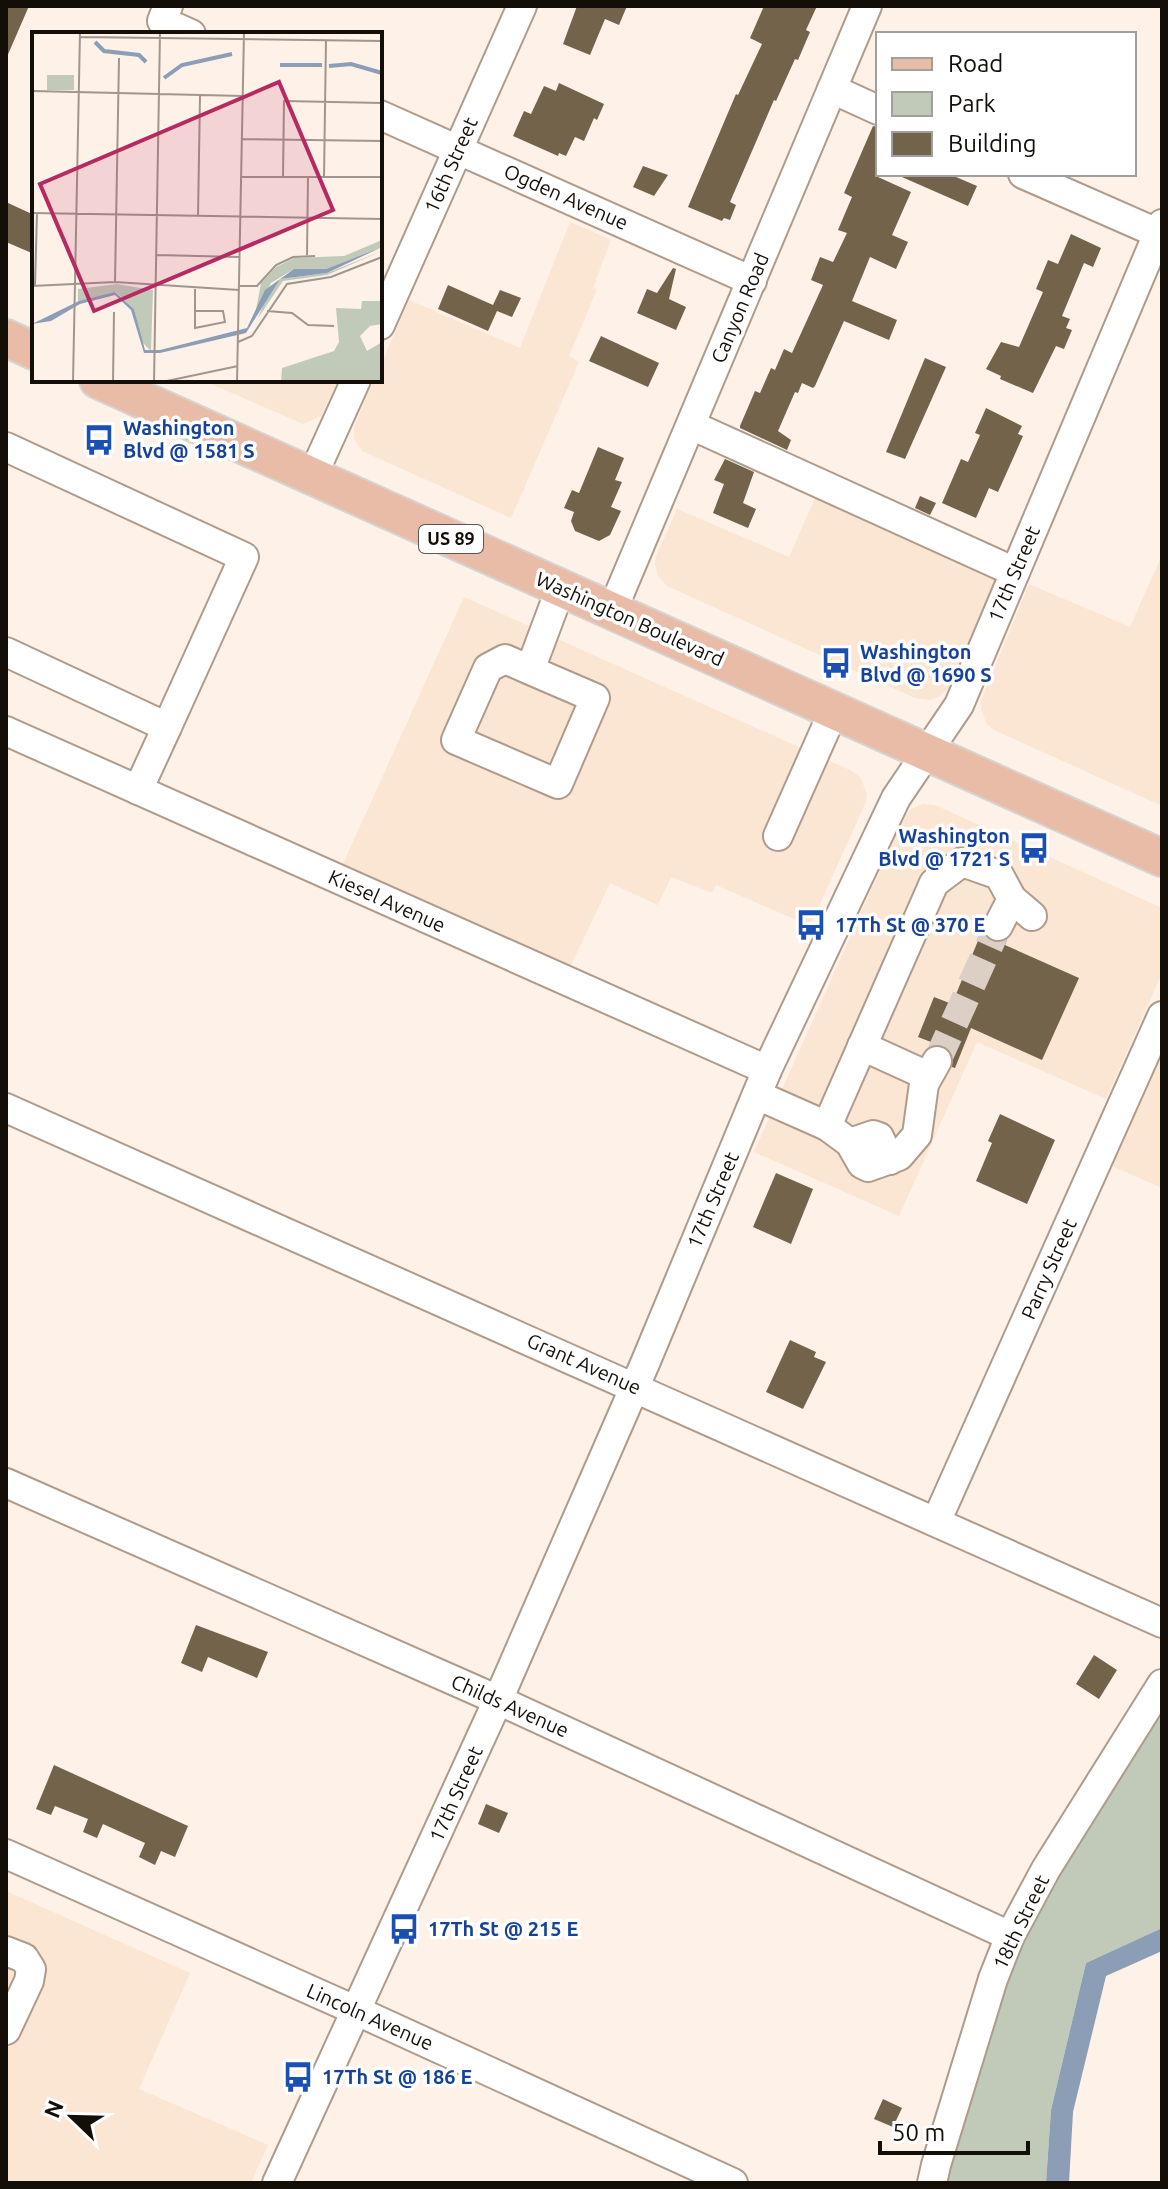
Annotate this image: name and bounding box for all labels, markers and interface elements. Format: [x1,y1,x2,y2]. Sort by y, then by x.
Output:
inset map [32,32,382,382]
legend [876,32,1136,176]
text: Road [948,50,1003,77]
text: Park [948,90,996,117]
street label: 16th Street [419,113,482,216]
text: Building [948,130,1036,157]
street label: Ogden Avenue [501,159,632,234]
street label: Canyon Road [706,249,773,366]
place label: Washington Blvd @ 1581 S [123,416,255,462]
bus stop icon: Washington Blvd @ 1581 S [82,423,116,457]
street label: 17th Street [983,522,1044,625]
road number: US 89 [419,525,483,553]
street label: Washington Boulevard [533,567,728,670]
place label: Washington Blvd @ 1690 S [860,640,992,686]
bus stop icon: Washington Blvd @ 1690 S [819,646,853,680]
place label: Washington Blvd @ 1721 S [878,824,1010,870]
bus stop icon: Washington Blvd @ 1721 S [1017,831,1051,865]
street label: Kiesel Avenue [325,865,449,937]
bus stop icon: 17Th St @ 370 E [794,908,828,942]
place label: 17Th St @ 370 E [835,913,985,936]
street label: 17th Street [682,1148,743,1251]
street label: Parry Street [1016,1215,1081,1323]
street label: Grant Avenue [524,1328,645,1399]
street label: Childs Avenue [448,1669,572,1742]
street label: 17th Street [424,1742,487,1845]
street label: 18th Street [988,1871,1053,1973]
bus stop icon: 17Th St @ 215 E [387,1912,421,1946]
place label: 17Th St @ 215 E [428,1917,578,1940]
street label: Lincoln Avenue [303,1978,437,2055]
bus stop icon: 17Th St @ 186 E [281,2060,315,2094]
place label: 17Th St @ 186 E [322,2065,472,2088]
north arrow [32,2077,112,2157]
text: N [38,2097,68,2121]
scale bar [880,2105,1028,2155]
text: 50 m [892,2119,945,2146]

